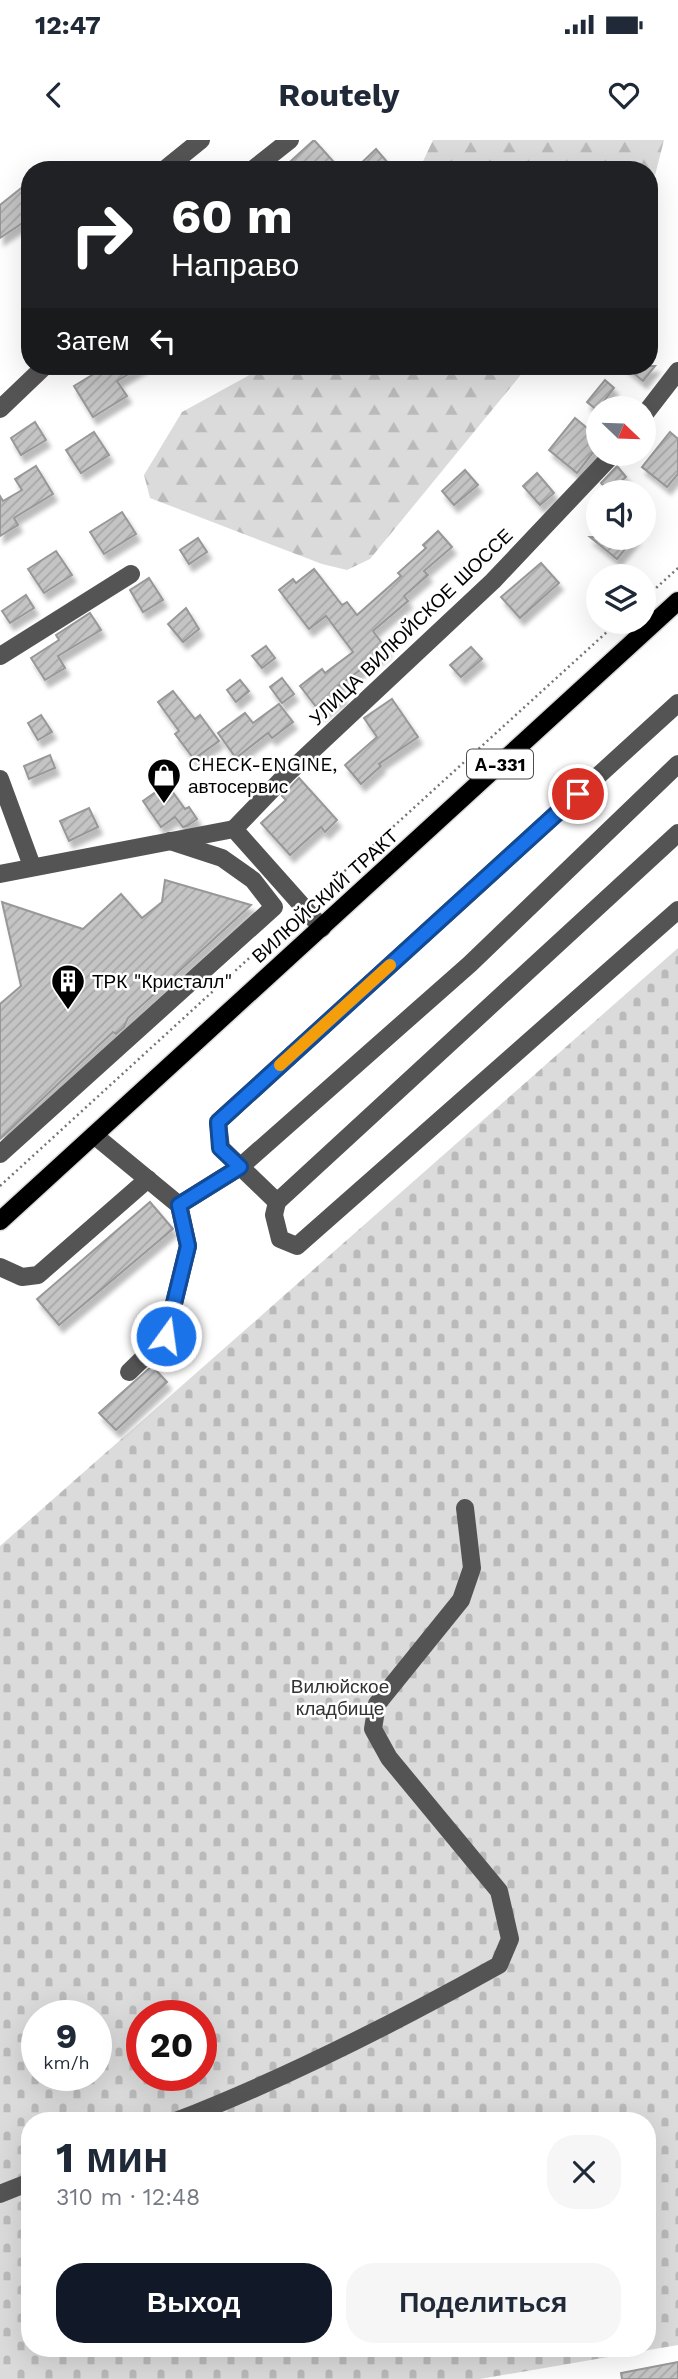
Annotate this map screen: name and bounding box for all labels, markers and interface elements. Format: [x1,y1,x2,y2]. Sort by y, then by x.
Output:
text: 12:47 [35,10,101,40]
icon: back [35,76,73,114]
text: Routely [278,76,400,114]
icon: heart [605,76,643,114]
text: 60 m [171,187,293,245]
icon: right [56,189,147,280]
text: Направо [171,246,299,284]
icon: left [144,322,182,360]
text: Затем [56,326,130,356]
north arrow [586,396,656,466]
map controls [586,396,656,634]
button: sound [586,480,656,550]
street label: УЛИЦА ВИЛЮЙСКОЕ ШОССЕ [305,524,517,730]
button: layers [586,564,656,634]
road number: А-331 [467,750,533,778]
place label: CHECK-ENGINE, автосервис [188,753,337,798]
shop icon: CHECK-ENGINE, автосервис [145,756,183,805]
pin [548,764,608,824]
icon: arrive [559,775,597,813]
street label: ВИЛЮЙСКИЙ ТРАКТ [247,824,403,968]
building icon: ТРК "Кристалл" [49,962,87,1011]
place label: ТРК "Кристалл" [92,970,232,993]
position arrow [129,1299,203,1373]
park label: Вилюйское кладбище [291,1675,389,1720]
speed limit sign: 20 [126,2000,217,2091]
text: 9 [56,2015,77,2057]
text: km/h [43,2052,90,2073]
text: 1 мин [56,2133,168,2182]
button: close [547,2135,621,2209]
text: 310 m · 12:48 [56,2184,200,2211]
button: Выход [56,2263,332,2343]
button: Поделиться [346,2263,621,2343]

